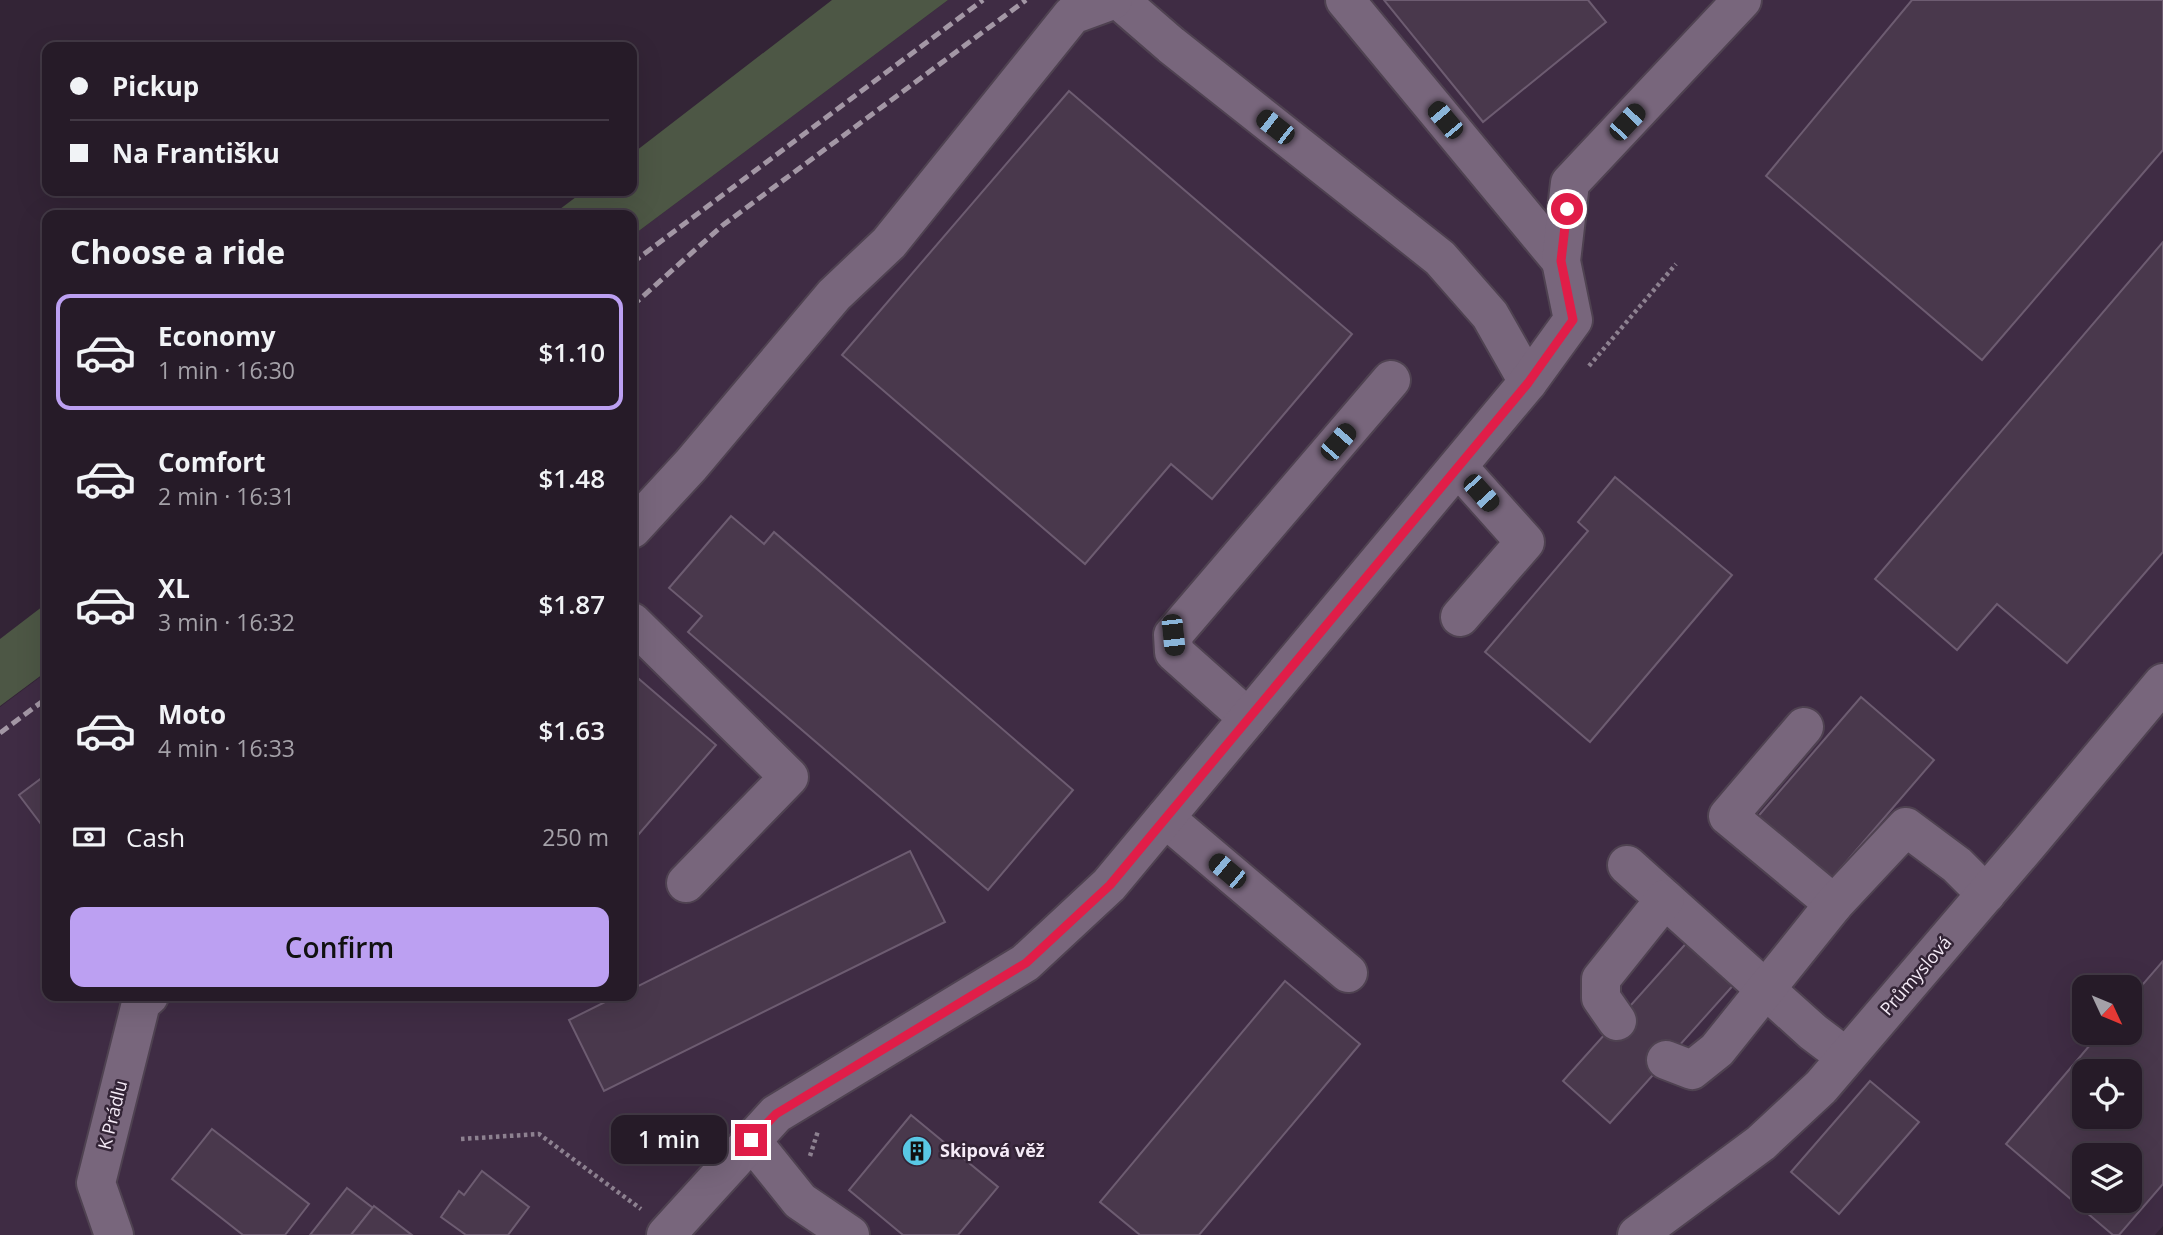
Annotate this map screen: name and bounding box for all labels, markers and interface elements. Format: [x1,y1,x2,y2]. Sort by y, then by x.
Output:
text: Pickup [112,68,199,104]
car [1424,97,1467,143]
car [1605,99,1650,145]
car [1252,106,1299,148]
text: Na Františku [112,135,280,171]
route start [1551,193,1583,225]
text: Choose a ride [70,230,285,273]
text: Economy [158,318,276,354]
icon: car [74,321,137,384]
text: $1.10 [538,334,605,370]
text: 1 min · 16:30 [158,354,295,386]
car [1317,419,1360,465]
text: Comfort [158,444,265,480]
icon: car [74,447,137,510]
text: $1.48 [538,460,605,496]
car [1460,470,1503,516]
text: 2 min · 16:31 [158,480,295,512]
text: XL [158,570,190,606]
icon: car [74,573,137,636]
text: $1.87 [538,586,605,622]
text: 3 min · 16:32 [158,606,295,638]
car [1161,613,1186,657]
text: Moto [158,696,226,732]
icon: car [74,699,137,762]
text: $1.63 [538,712,605,748]
text: 4 min · 16:33 [158,732,295,764]
icon: cash [70,818,108,856]
text: Cash [126,819,185,855]
text: 250 m [542,821,609,853]
car [1205,849,1250,893]
button: Confirm [70,907,609,987]
street label: Průmyslová [1874,931,1956,1020]
north arrow [2072,975,2142,1045]
map controls [2072,975,2142,1213]
button: locate [2072,1059,2142,1129]
street label: K Prádlu [92,1078,132,1152]
callout: 1 min [611,1116,726,1164]
text: 1 min [638,1123,700,1155]
route end [735,1124,767,1156]
building icon: Skipová věž [900,1134,934,1168]
place label: Skipová věž [940,1138,1045,1162]
button: layers [2072,1143,2142,1213]

